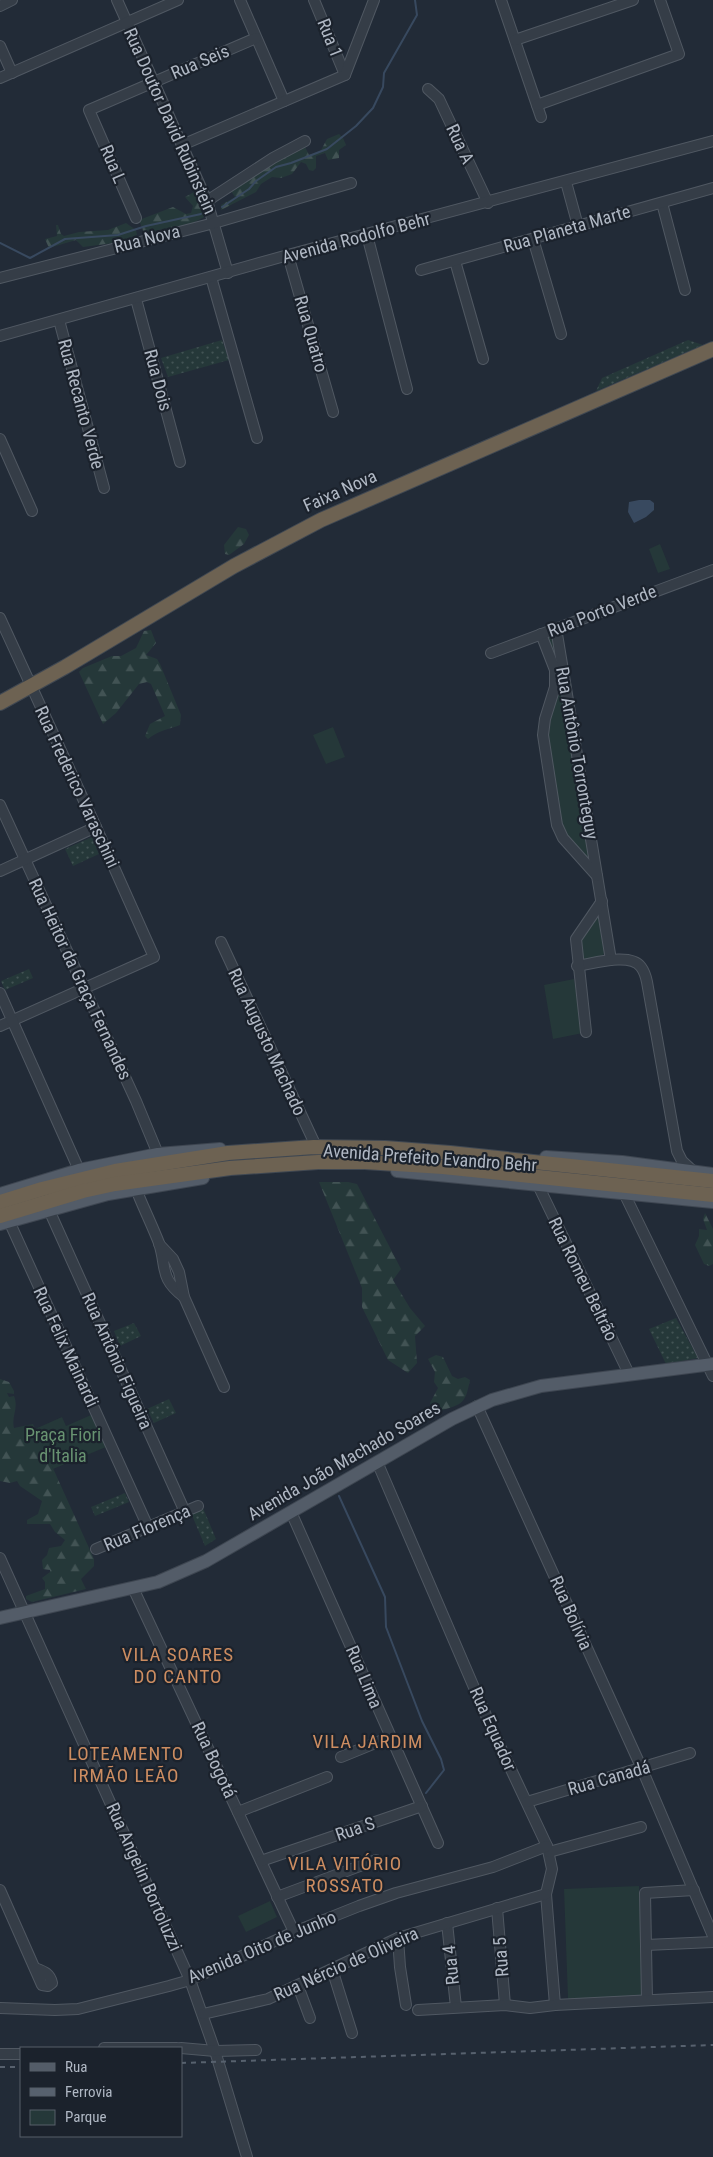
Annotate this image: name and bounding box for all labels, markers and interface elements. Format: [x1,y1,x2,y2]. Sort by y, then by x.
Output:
street label: Rua 1 [313,15,348,60]
street label: Rua Doutor David Rubinstein [120,25,221,217]
street label: Rua Seis [168,40,232,83]
street label: Rua A [442,121,479,168]
street label: Rua L [96,141,131,187]
street label: Rua Planeta Marte [501,200,633,257]
street label: Avenida Rodolfo Behr [280,208,433,267]
street label: Rua Nova [112,220,182,257]
street label: Rua Quatro [291,293,332,375]
street label: Rua Recanto Verde [54,337,109,471]
street label: Rua Dois [140,347,177,413]
street label: Faixa Nova [300,465,380,516]
street label: Rua Porto Verde [544,580,659,641]
street label: Rua Antônio Torronteguy [552,665,603,841]
street label: Rua Frederico Varaschini [31,703,124,871]
street label: Rua Heitor da Graça Fernandes [25,875,136,1083]
street label: Rua Augusto Machado [224,965,311,1119]
street label: Avenida Prefeito Evandro Behr [323,1140,538,1175]
street label: Rua Romeu Beltrão [544,1214,622,1344]
street label: Rua Felix Mainardi [29,1283,103,1410]
street label: Rua Antônio Figueira [78,1289,157,1432]
street label: Avenida João Machado Soares [244,1397,444,1524]
park label: Praça Fiori d'Italia [25,1424,101,1466]
street label: Rua Florença [100,1500,193,1555]
street label: Rua Bolívia [546,1573,597,1653]
street label: Rua Lima [342,1642,387,1711]
district label: VILA SOARES DO CANTO [122,1643,234,1688]
street label: Rua Equador [466,1684,521,1774]
street label: Rua Bogotá [188,1718,241,1801]
district label: VILA JARDIM [313,1730,423,1753]
district label: LOTEAMENTO IRMÃO LEÃO [68,1742,184,1787]
street label: Rua Canadá [565,1756,652,1799]
street label: Rua Angelin Bortoluzzi [102,1799,187,1954]
street label: Rua S [332,1812,377,1845]
district label: VILA VITÓRIO ROSSATO [288,1852,402,1897]
street label: Avenida Oito de Junho [184,1906,339,1987]
street label: Rua Nércio de Oliveira [270,1922,421,2005]
street label: Rua 5 [489,1936,512,1978]
street label: Rua 4 [438,1944,463,1986]
legend [20,2047,182,2137]
text: Rua [65,2058,87,2076]
text: Ferrovia [65,2083,113,2101]
text: Parque [65,2108,107,2126]

